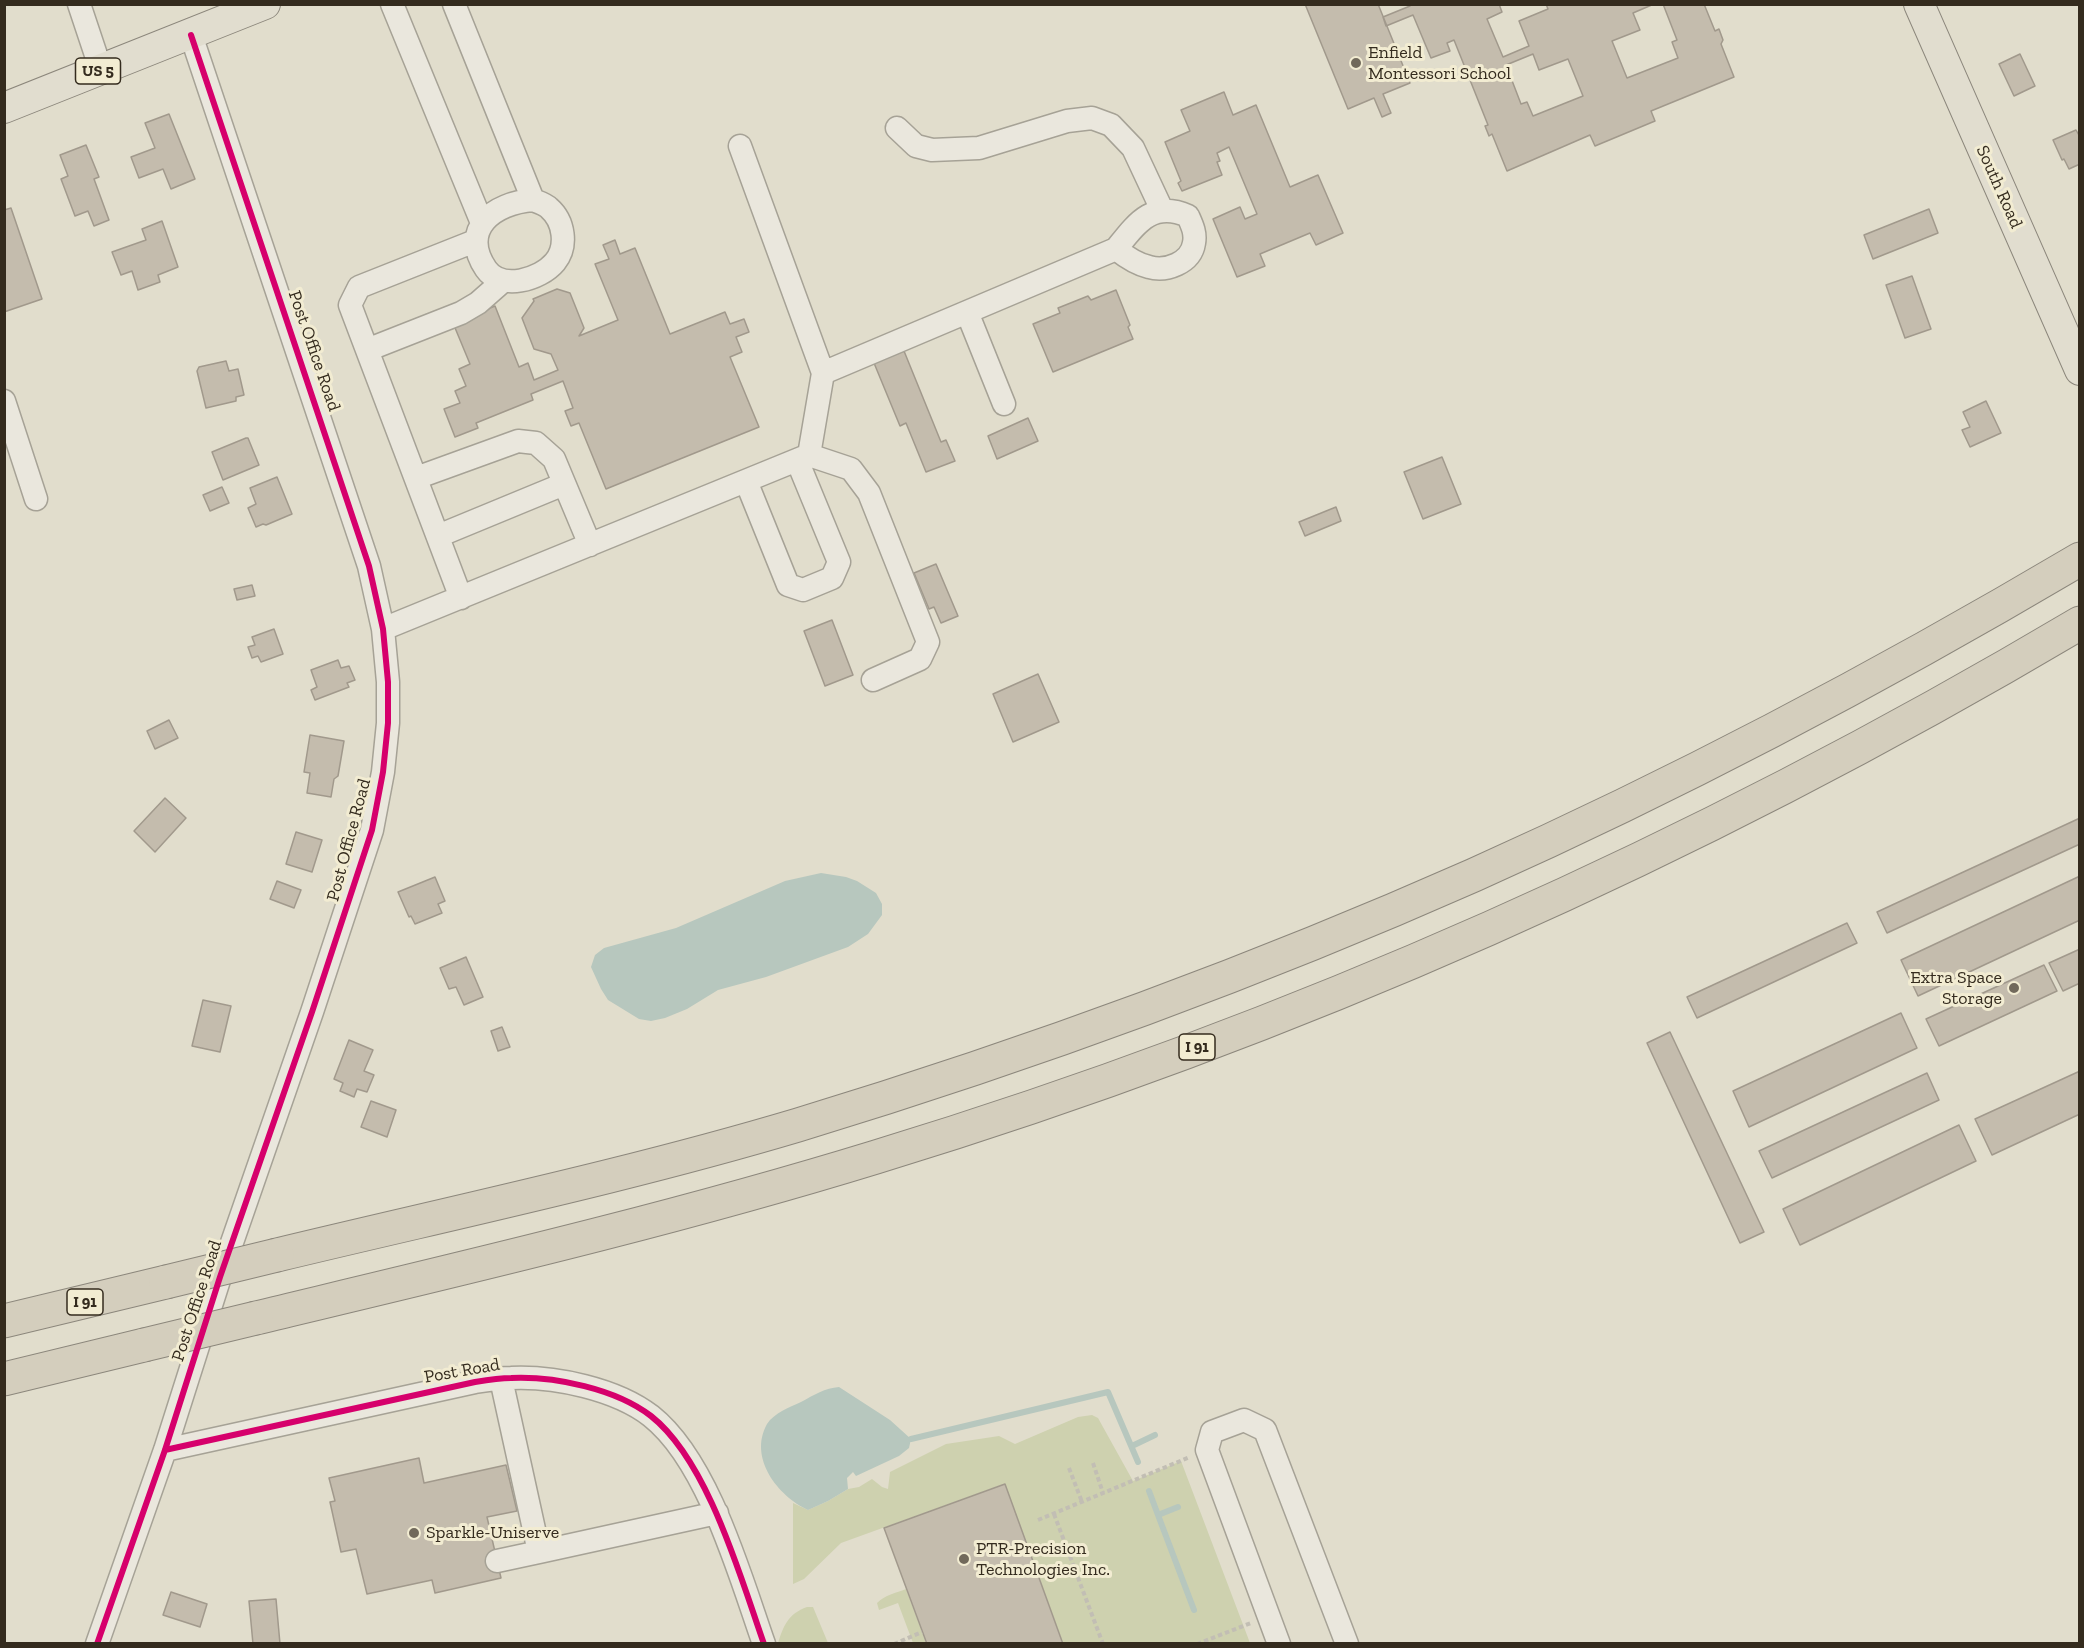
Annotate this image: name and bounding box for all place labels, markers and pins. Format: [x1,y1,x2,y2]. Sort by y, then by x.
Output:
place label: Enfield Montessori School [1368,42,1511,84]
marker: Enfield Montessori School [1349,56,1363,70]
place label: Extra Space Storage [1910,967,2002,1010]
marker: Extra Space Storage [2007,981,2021,995]
place label: Sparkle-Uniserve [426,1522,559,1544]
marker: Sparkle-Uniserve [407,1526,421,1540]
place label: PTR-Precision Technologies Inc. [976,1538,1110,1580]
marker: PTR-Precision Technologies Inc. [957,1552,971,1566]

